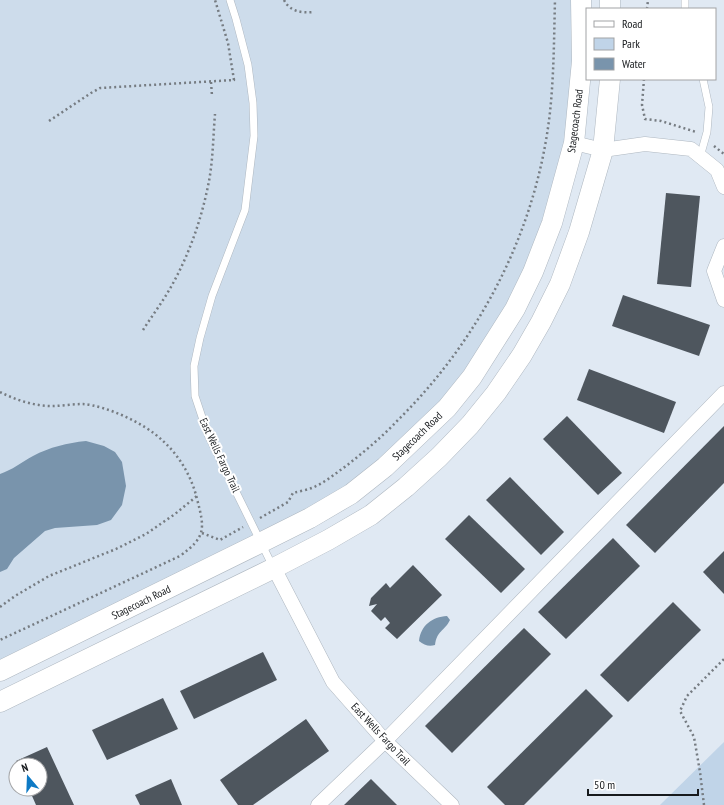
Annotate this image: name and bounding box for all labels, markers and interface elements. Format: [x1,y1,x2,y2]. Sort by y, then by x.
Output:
legend [586,8,716,80]
text: Road [622,16,642,31]
text: Park [622,36,640,51]
text: Water [622,56,647,71]
street label: Stagecoach Road [564,88,586,154]
street label: Stagecoach Road [389,409,445,463]
street label: East Wells Fargo Trail [197,416,244,495]
street label: Stagecoach Road [109,582,173,622]
street label: East Wells Fargo Trail [348,700,414,769]
north arrow [8,757,48,797]
text: N [20,760,30,775]
scale bar [588,771,698,797]
text: 50 m [594,777,615,792]

